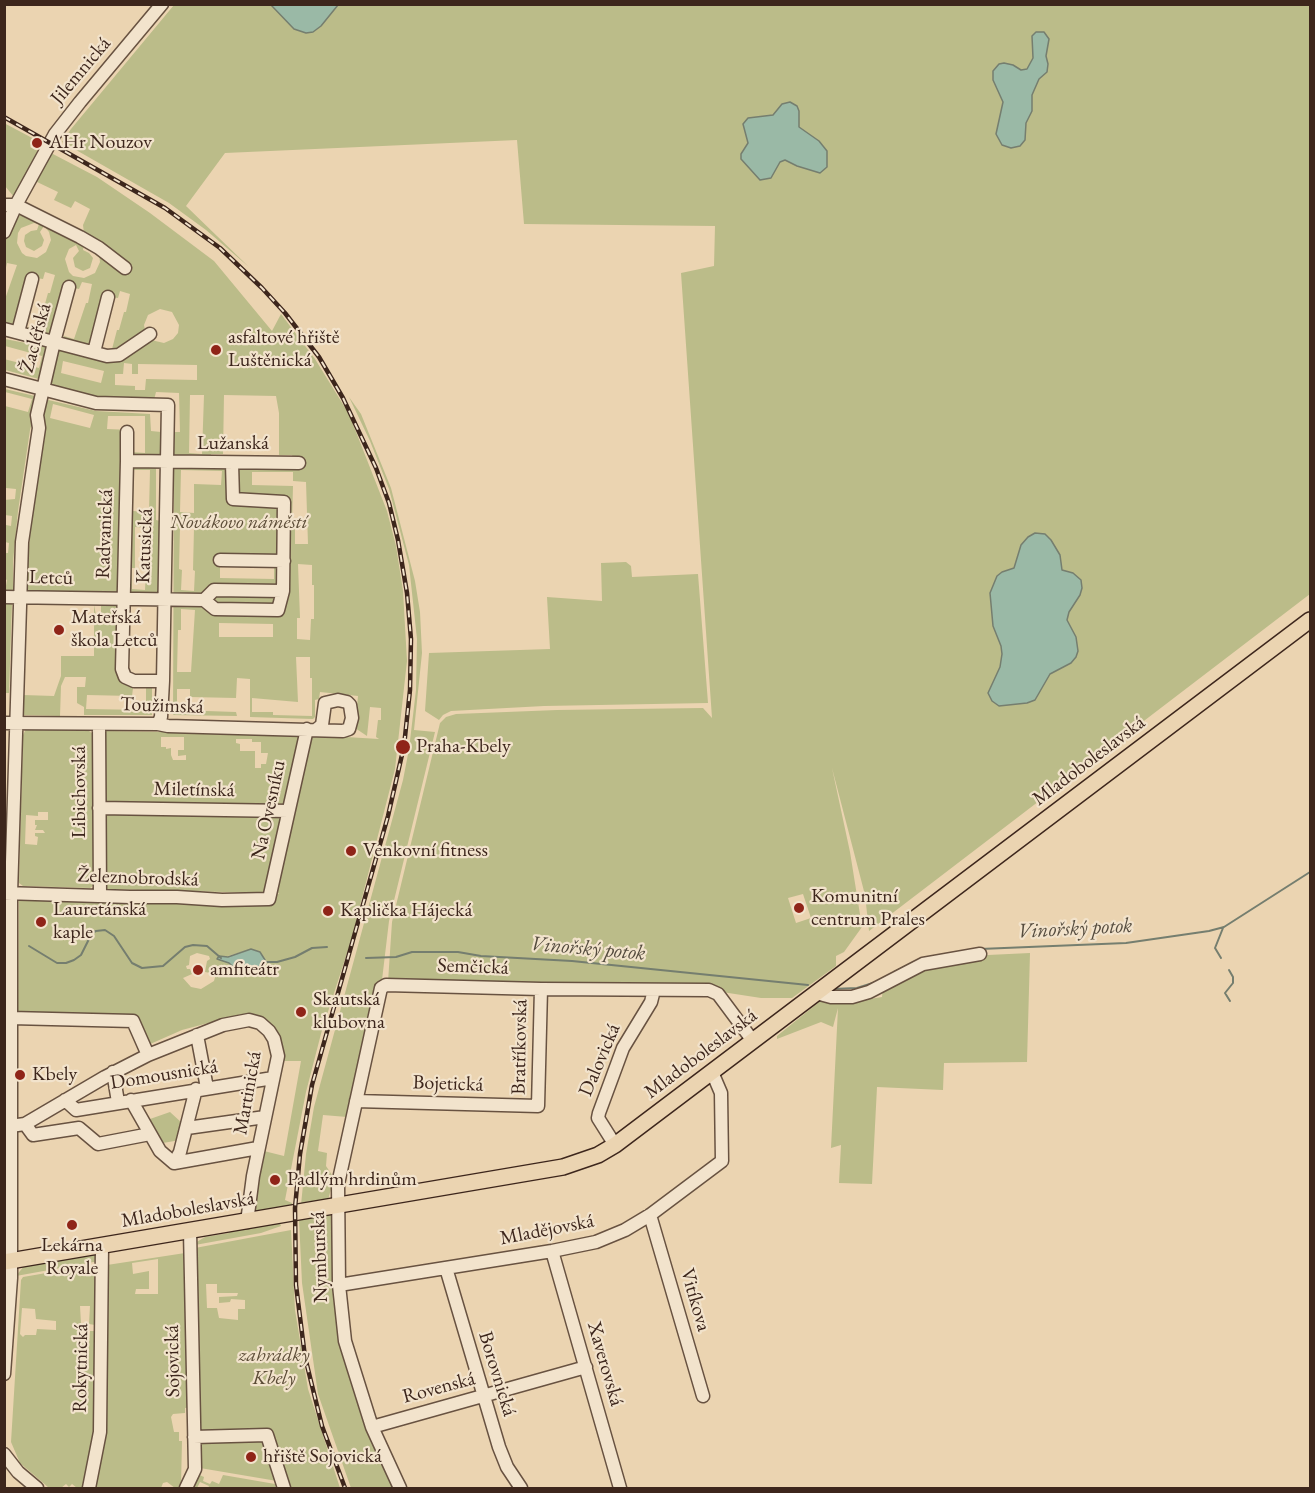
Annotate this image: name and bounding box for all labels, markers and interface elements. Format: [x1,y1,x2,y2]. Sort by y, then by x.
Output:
street label: Jilemnická [46,32,116,110]
place label: AHr Nouzov [49,131,152,155]
marker: AHr Nouzov [30,136,44,150]
street label: Žacléřská [15,300,57,376]
place label: asfaltové hřiště Luštěnická [228,326,339,373]
marker: asfaltové hřiště Luštěnická [209,343,223,357]
street label: Lužanská [197,432,269,456]
street label: Radvanická [91,489,119,579]
street label: Katusická [132,508,158,584]
park label: Novákovo náměstí [171,511,307,535]
street label: Letců [29,566,73,590]
place label: Mateřská škola Letců [71,606,158,653]
marker: Mateřská škola Letců [52,623,66,637]
street label: Toužimská [120,693,204,719]
street label: Mladoboleslavská [1028,711,1150,811]
place label: Praha-Kbely [416,735,511,759]
marker: Praha-Kbely [394,738,412,756]
street label: Libichovská [68,746,92,838]
street label: Na Ovesníku [247,758,291,862]
street label: Miletínská [153,777,235,803]
place label: Venkovní fitness [363,839,488,863]
marker: Venkovní fitness [344,844,358,858]
street label: Železnobrodská [77,864,199,892]
place label: Komunitní centrum Prales [811,885,925,932]
place label: Lauretánská kaple [53,898,146,945]
place label: Kaplička Hájecká [340,899,472,923]
marker: Komunitní centrum Prales [792,901,806,915]
marker: Kaplička Hájecká [321,904,335,918]
water label: Vinořský potok [1017,913,1133,945]
marker: Lauretánská kaple [34,915,48,929]
water label: Vinořský potok [530,931,646,967]
street label: Semčická [437,954,509,980]
place label: amfiteátr [210,958,279,982]
marker: amfiteátr [191,963,205,977]
place label: Skautská klubovna [313,988,385,1035]
street label: Bratříkovská [507,999,533,1095]
street label: Mladoboleslavská [640,1004,762,1104]
marker: Skautská klubovna [294,1005,308,1019]
street label: Dalovická [574,1020,626,1100]
street label: Martinická [229,1049,267,1137]
street label: Domousnická [109,1055,219,1095]
place label: Kbely [32,1063,77,1087]
marker: Kbely [13,1068,27,1082]
street label: Bojetická [412,1071,484,1097]
place label: Padlým hrdinům [287,1168,417,1192]
marker: Padlým hrdinům [268,1173,282,1187]
street label: Mladoboleslavská [120,1186,256,1234]
street label: Mladějovská [498,1209,596,1251]
street label: Nymburská [306,1211,334,1303]
marker: Lekárna Royale [65,1218,79,1232]
place label: Lekárna Royale [41,1234,103,1281]
street label: Vitíkova [675,1266,715,1334]
street label: Xaverovská [582,1319,628,1409]
street label: Rokytnická [68,1323,94,1413]
street label: Sojovická [160,1325,186,1397]
street label: Borovnická [473,1329,521,1419]
park label: zahrádky Kbely [238,1344,310,1391]
street label: Rovenská [400,1367,478,1409]
place label: hřiště Sojovická [263,1445,382,1469]
marker: hřiště Sojovická [244,1450,258,1464]

